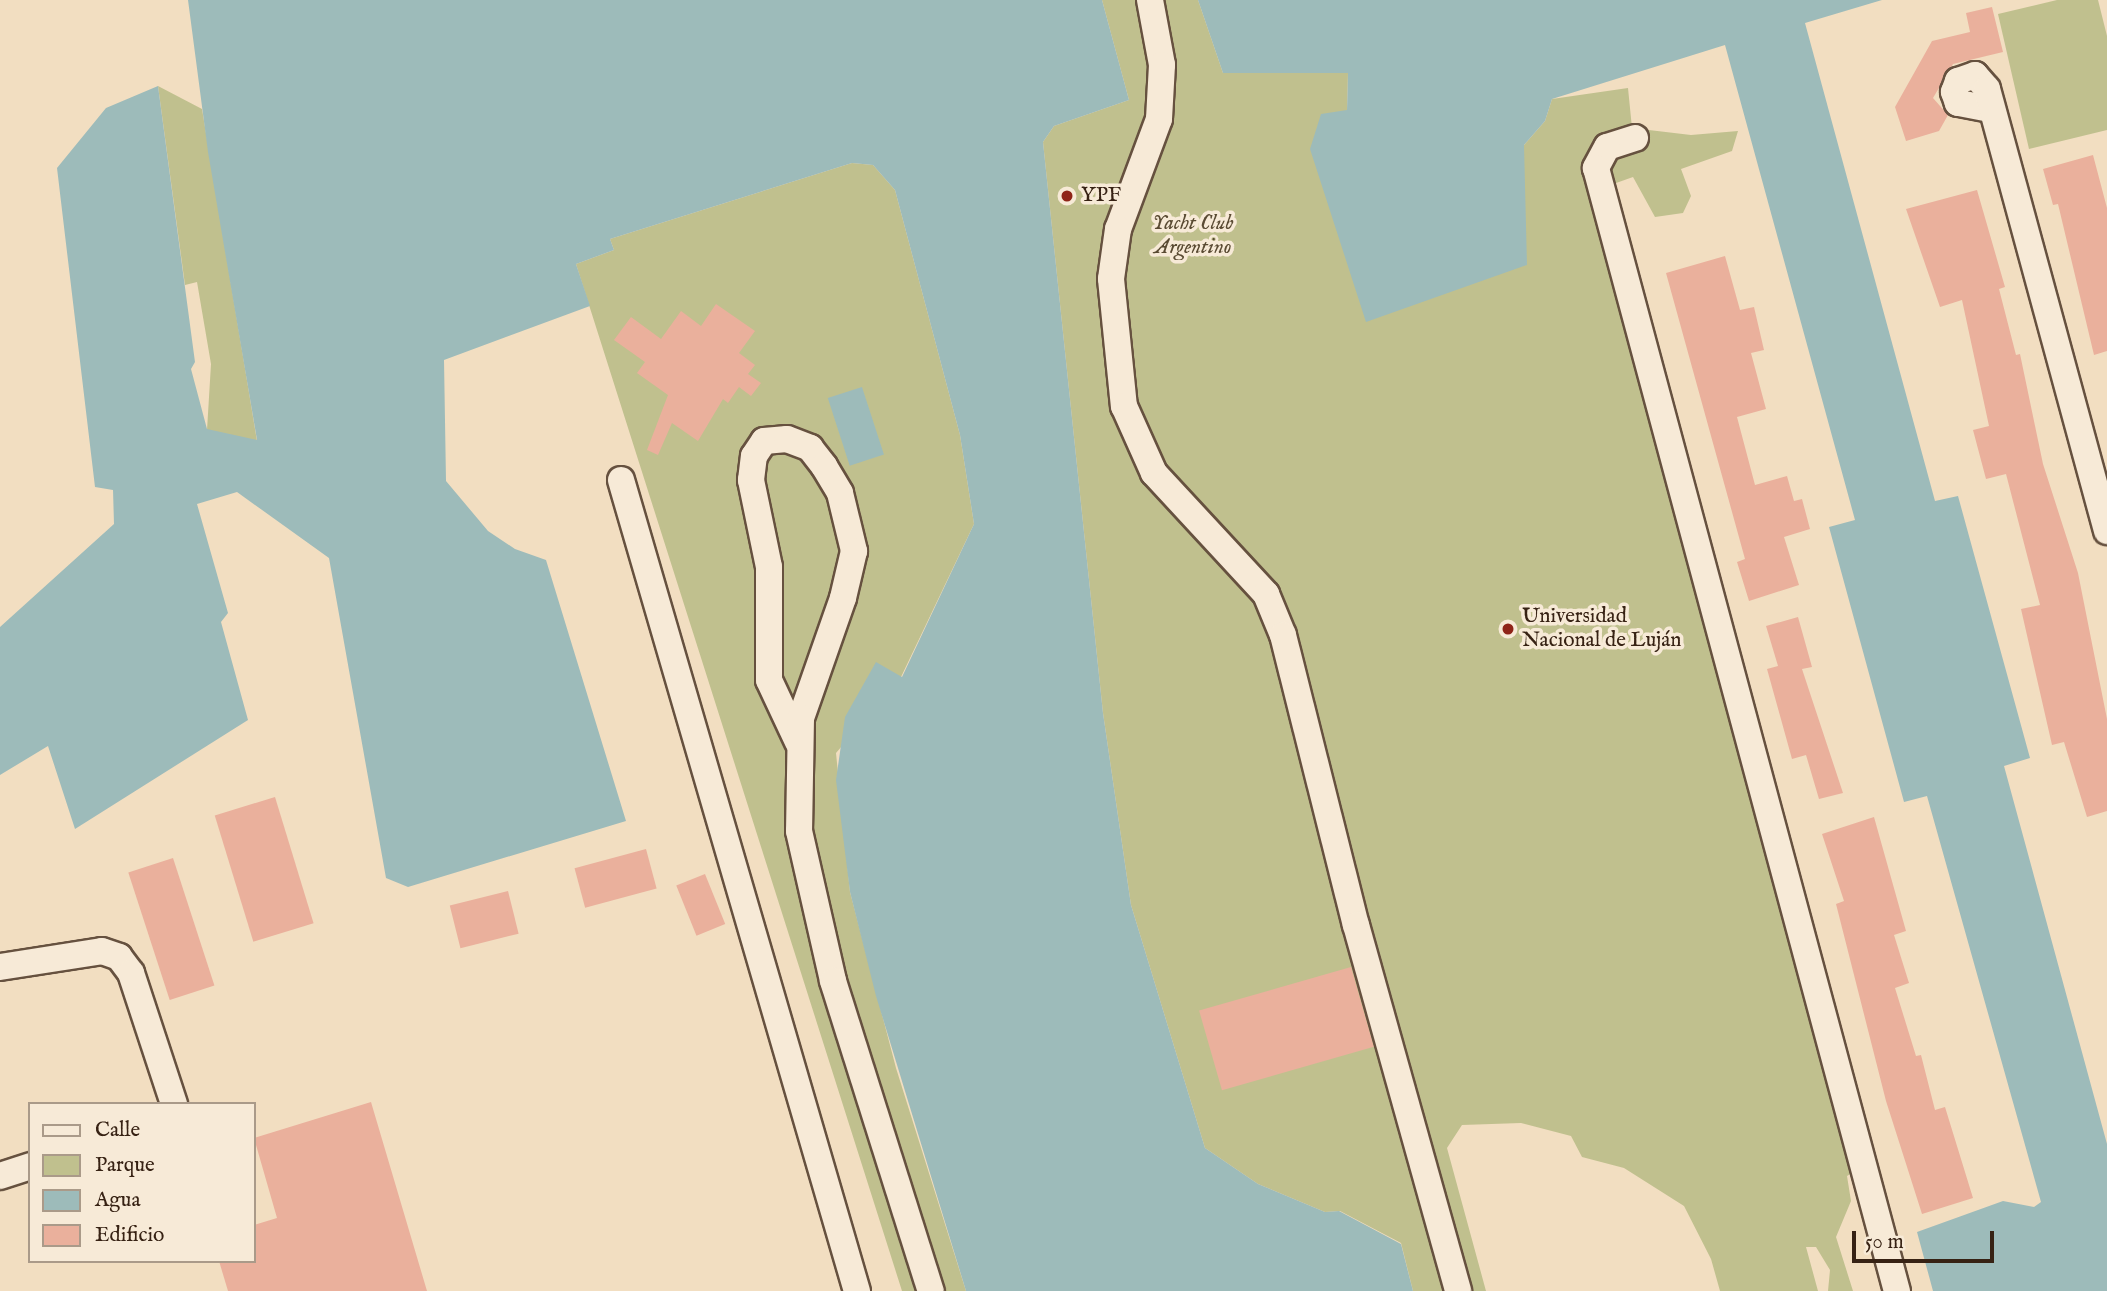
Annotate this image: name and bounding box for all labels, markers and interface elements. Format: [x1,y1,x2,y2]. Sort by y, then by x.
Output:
place label: YPF [1081,183,1121,209]
marker: YPF [1059,188,1075,204]
park label: Yacht Club Argentino [1153,211,1233,261]
place label: Universidad Nacional de Luján [1522,604,1682,654]
marker: Universidad Nacional de Luján [1500,621,1516,637]
legend [28,1102,256,1263]
text: Calle [95,1117,140,1144]
text: Parque [95,1152,155,1179]
text: Agua [95,1187,141,1214]
scale bar [1855,1218,1997,1262]
text: Edificio [95,1222,164,1249]
text: 50 m [1865,1229,1904,1256]

